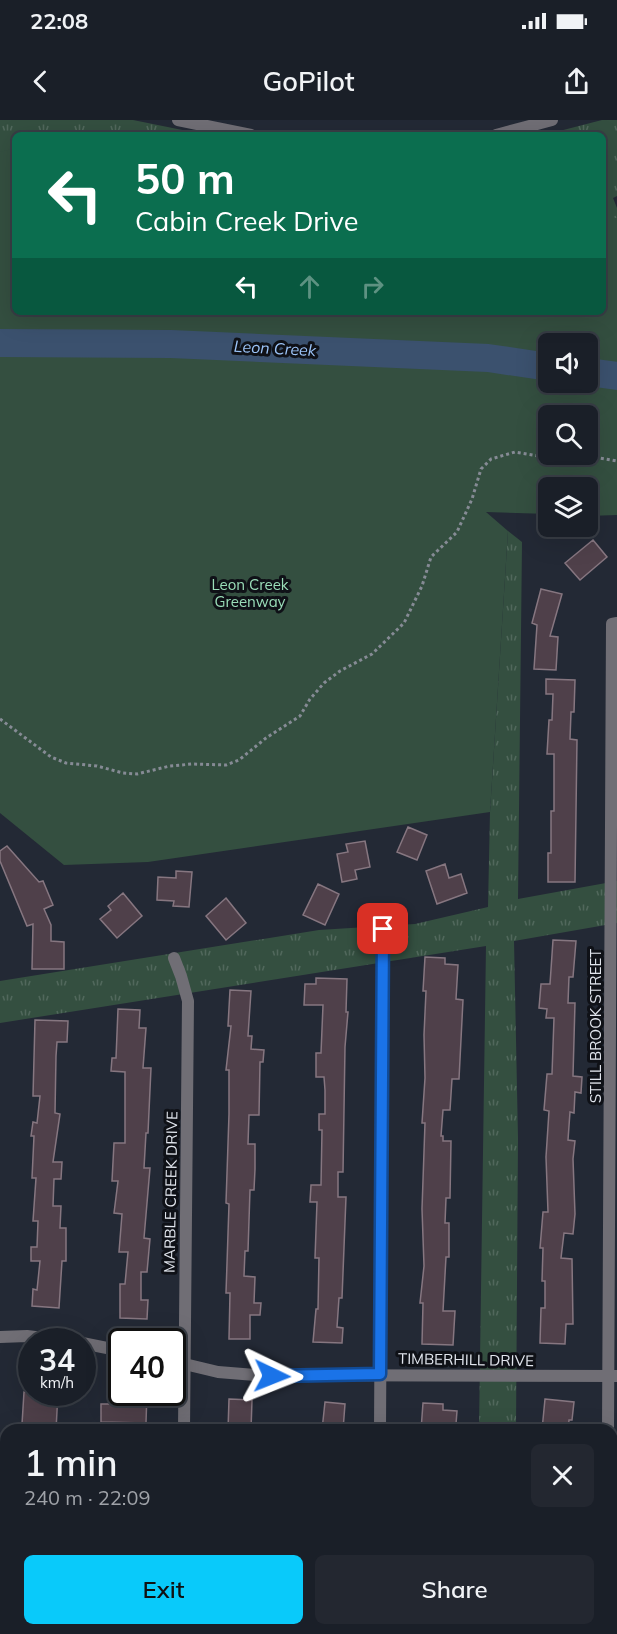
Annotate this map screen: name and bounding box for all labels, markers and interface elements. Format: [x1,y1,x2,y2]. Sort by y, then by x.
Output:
text: 22:08 [30,7,88,35]
text: GoPilot [262,64,355,98]
icon: back [24,65,57,98]
icon: share [560,65,593,98]
text: 50 m [135,152,235,205]
icon: left [36,156,114,234]
text: Cabin Creek Drive [135,204,358,238]
icon: left [230,270,263,303]
icon: ahead [293,270,326,303]
icon: right [356,270,389,303]
map controls [538,333,598,537]
button: sound [538,333,598,393]
water label: Leon Creek [233,336,317,360]
button: search [538,405,598,465]
button: layers [538,477,598,537]
park label: Leon Creek Greenway [211,575,289,611]
pin [357,903,408,954]
icon: arrive [366,912,399,945]
street label: STILL BROOK STREET [586,949,605,1103]
street label: MARBLE CREEK DRIVE [160,1111,181,1273]
speed limit sign: 40 [108,1328,186,1406]
text: 34 [39,1341,75,1379]
position arrow [240,1344,304,1408]
street label: TIMBERHILL DRIVE [398,1349,534,1370]
text: km/h [40,1373,74,1392]
text: 1 min [24,1440,118,1485]
button: close [531,1444,594,1507]
text: 240 m · 22:09 [24,1485,150,1510]
button: Exit [24,1555,303,1624]
button: Share [315,1555,594,1624]

